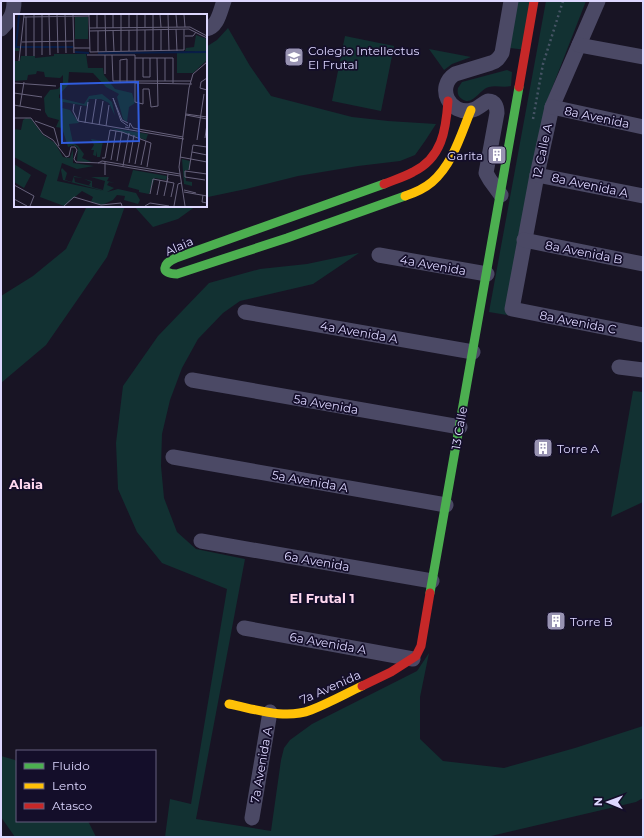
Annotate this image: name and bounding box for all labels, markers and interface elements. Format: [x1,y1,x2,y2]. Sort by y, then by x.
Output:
inset map [14,14,207,207]
place label: Colegio Intellectus El Frutal [308,43,419,72]
school or university icon: Colegio Intellectus El Frutal [283,46,305,68]
street label: 8a Avenida [563,103,631,131]
street label: 12 Calle A [529,122,555,180]
building icon: Garita [486,144,508,166]
place label: Garita [447,148,483,163]
street label: 8a Avenida A [550,170,630,201]
street label: Alaia [163,233,195,259]
street label: 8a Avenida B [544,237,624,267]
street label: 4a Avenida [399,252,467,278]
street label: 8a Avenida C [538,307,618,337]
street label: 4a Avenida A [319,318,399,346]
street label: 5a Avenida [292,391,360,417]
street label: 13 Calle [448,405,470,451]
building icon: Torre A [532,437,554,459]
place label: Torre A [557,441,600,456]
street label: 5a Avenida A [271,467,350,495]
district label: Alaia [8,476,43,492]
street label: 6a Avenida [283,548,351,574]
district label: El Frutal 1 [289,590,355,606]
building icon: Torre B [545,610,567,632]
place label: Torre B [570,614,613,629]
street label: 6a Avenida A [288,629,368,657]
street label: 7a Avenida [297,667,363,707]
street label: 7a Avenida A [247,725,275,804]
legend [16,750,156,822]
text: Fluido [52,758,90,773]
text: Lento [52,778,87,793]
north arrow [588,782,628,822]
text: N [591,797,605,806]
text: Atasco [52,798,92,813]

